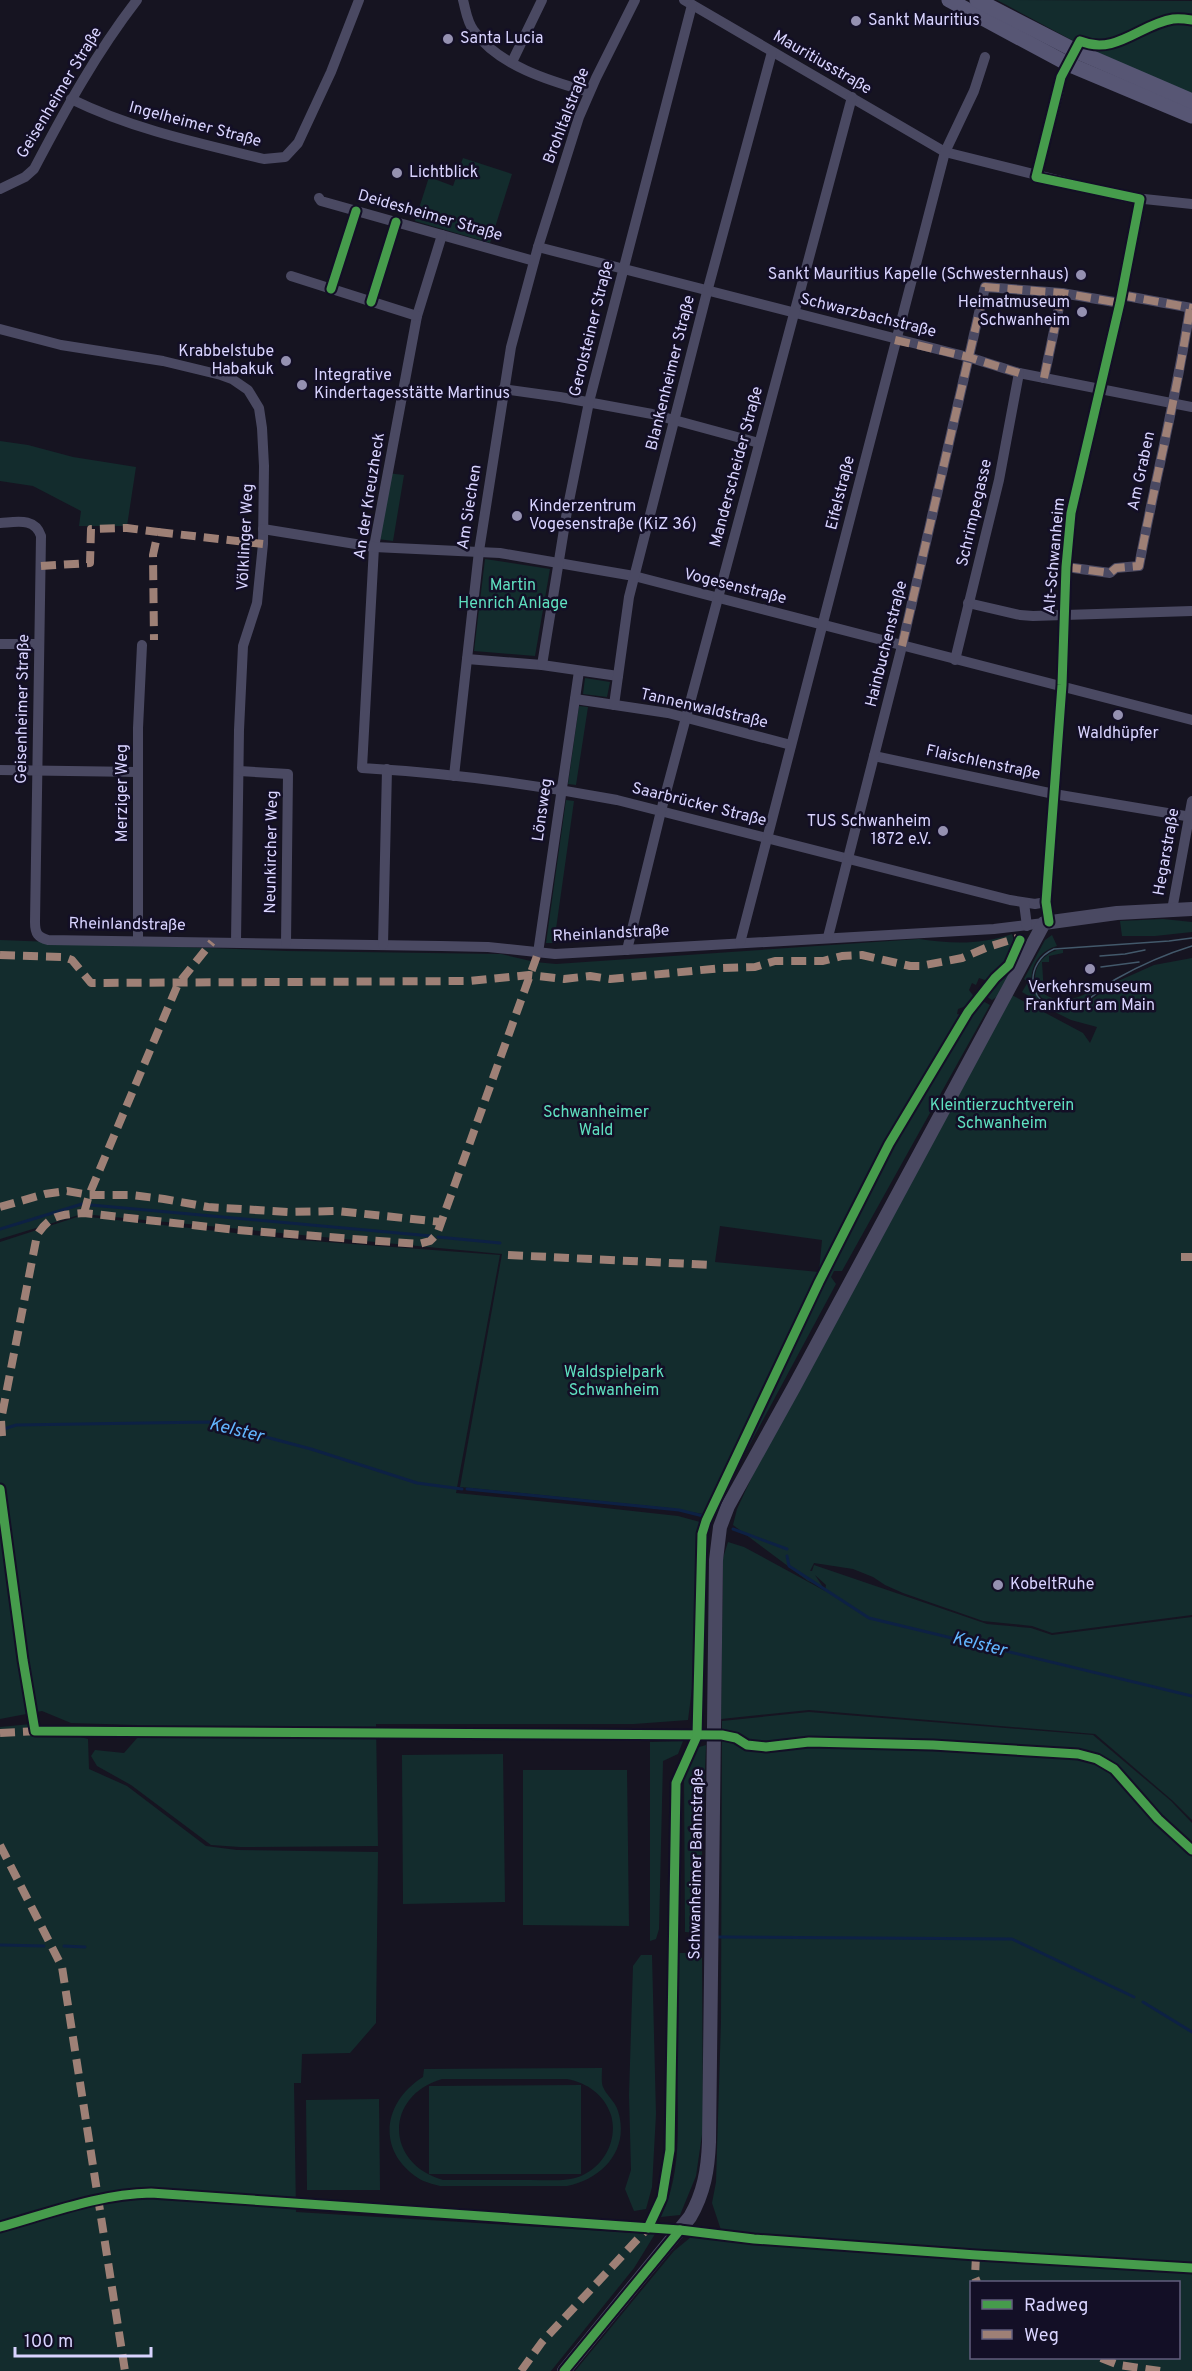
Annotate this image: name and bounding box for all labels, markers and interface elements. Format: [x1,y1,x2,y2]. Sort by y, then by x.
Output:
place label: Sankt Mauritius [868,11,980,31]
marker: Sankt Mauritius [849,14,863,28]
street label: Geisenheimer Straße [13,24,107,162]
street label: Mauritiusstraße [769,27,875,99]
place label: Santa Lucia [460,29,543,49]
marker: Santa Lucia [441,32,455,46]
street label: Brohltalstraße [539,65,595,167]
street label: Ingelheimer Straße [126,98,264,152]
place label: Lichtblick [409,163,478,183]
marker: Lichtblick [390,166,404,180]
street label: Deidesheimer Straße [355,186,505,246]
street label: Gerolsteiner Straße [565,259,619,399]
place label: Sankt Mauritius Kapelle (Schwesternhaus) [768,265,1069,285]
marker: Sankt Mauritius Kapelle (Schwesternhaus) [1074,268,1088,282]
street label: Schwarzbachstraße [798,289,938,343]
street label: Blankenheimer Straße [642,293,700,453]
place label: Heimatmuseum Schwanheim [958,293,1070,331]
marker: Heimatmuseum Schwanheim [1075,305,1089,319]
place label: Krabbelstube Habakuk [178,342,274,380]
marker: Krabbelstube Habakuk [279,354,293,368]
place label: Integrative Kindertagesstätte Martinus [314,366,510,404]
marker: Integrative Kindertagesstätte Martinus [295,378,309,392]
street label: Manderscheider Straße [706,384,768,550]
street label: Am Graben [1124,430,1160,512]
street label: An der Kreuzheck [350,431,390,561]
street label: Eifelstraße [822,454,860,532]
street label: Schrimpegasse [953,457,997,569]
street label: Am Siechen [453,463,487,551]
street label: Völklinger Weg [233,483,259,591]
place label: Kinderzentrum Vogesenstraße (KiZ 36) [529,497,697,535]
street label: Alt-Schwanheim [1040,497,1070,615]
marker: Kinderzentrum Vogesenstraße (KiZ 36) [510,509,524,523]
street label: Vogesenstraße [682,565,788,609]
park label: Martin Henrich Anlage [458,576,568,614]
street label: Hainbuchenstraße [862,579,912,709]
street label: Geisenheimer Straße [12,634,34,784]
street label: Tannenwaldstraße [638,685,770,733]
marker: Waldhüpfer [1111,708,1125,722]
place label: Waldhüpfer [1077,724,1159,744]
street label: Flaischlenstraße [924,741,1042,785]
street label: Merziger Weg [113,744,133,842]
street label: Lönsweg [529,777,557,843]
street label: Saarbrücker Straße [629,779,769,831]
street label: Neunkircher Weg [261,790,283,914]
street label: Hegarstraße [1149,807,1185,897]
place label: TUS Schwanheim 1872 e.V. [807,812,931,850]
marker: TUS Schwanheim 1872 e.V. [936,824,950,838]
street label: Rheinlandstraße [68,914,186,936]
street label: Rheinlandstraße [552,921,670,947]
marker: Verkehrsmuseum Frankfurt am Main [1083,962,1097,976]
place label: Verkehrsmuseum Frankfurt am Main [1025,978,1155,1016]
park label: Kleintierzuchtverein Schwanheim [930,1096,1074,1134]
park label: Schwanheimer Wald [543,1103,649,1141]
park label: Waldspielpark Schwanheim [564,1363,664,1401]
water label: Kelster [206,1413,268,1449]
place label: KobeltRuhe [1010,1575,1094,1595]
marker: KobeltRuhe [991,1578,1005,1592]
water label: Kelster [949,1627,1011,1663]
street label: Schwanheimer Bahnstraße [685,1768,709,1960]
legend [970,2281,1180,2359]
text: Radweg [1024,2295,1088,2318]
scale bar [15,2320,152,2358]
text: Weg [1024,2325,1059,2348]
text: 100 m [24,2331,73,2354]

